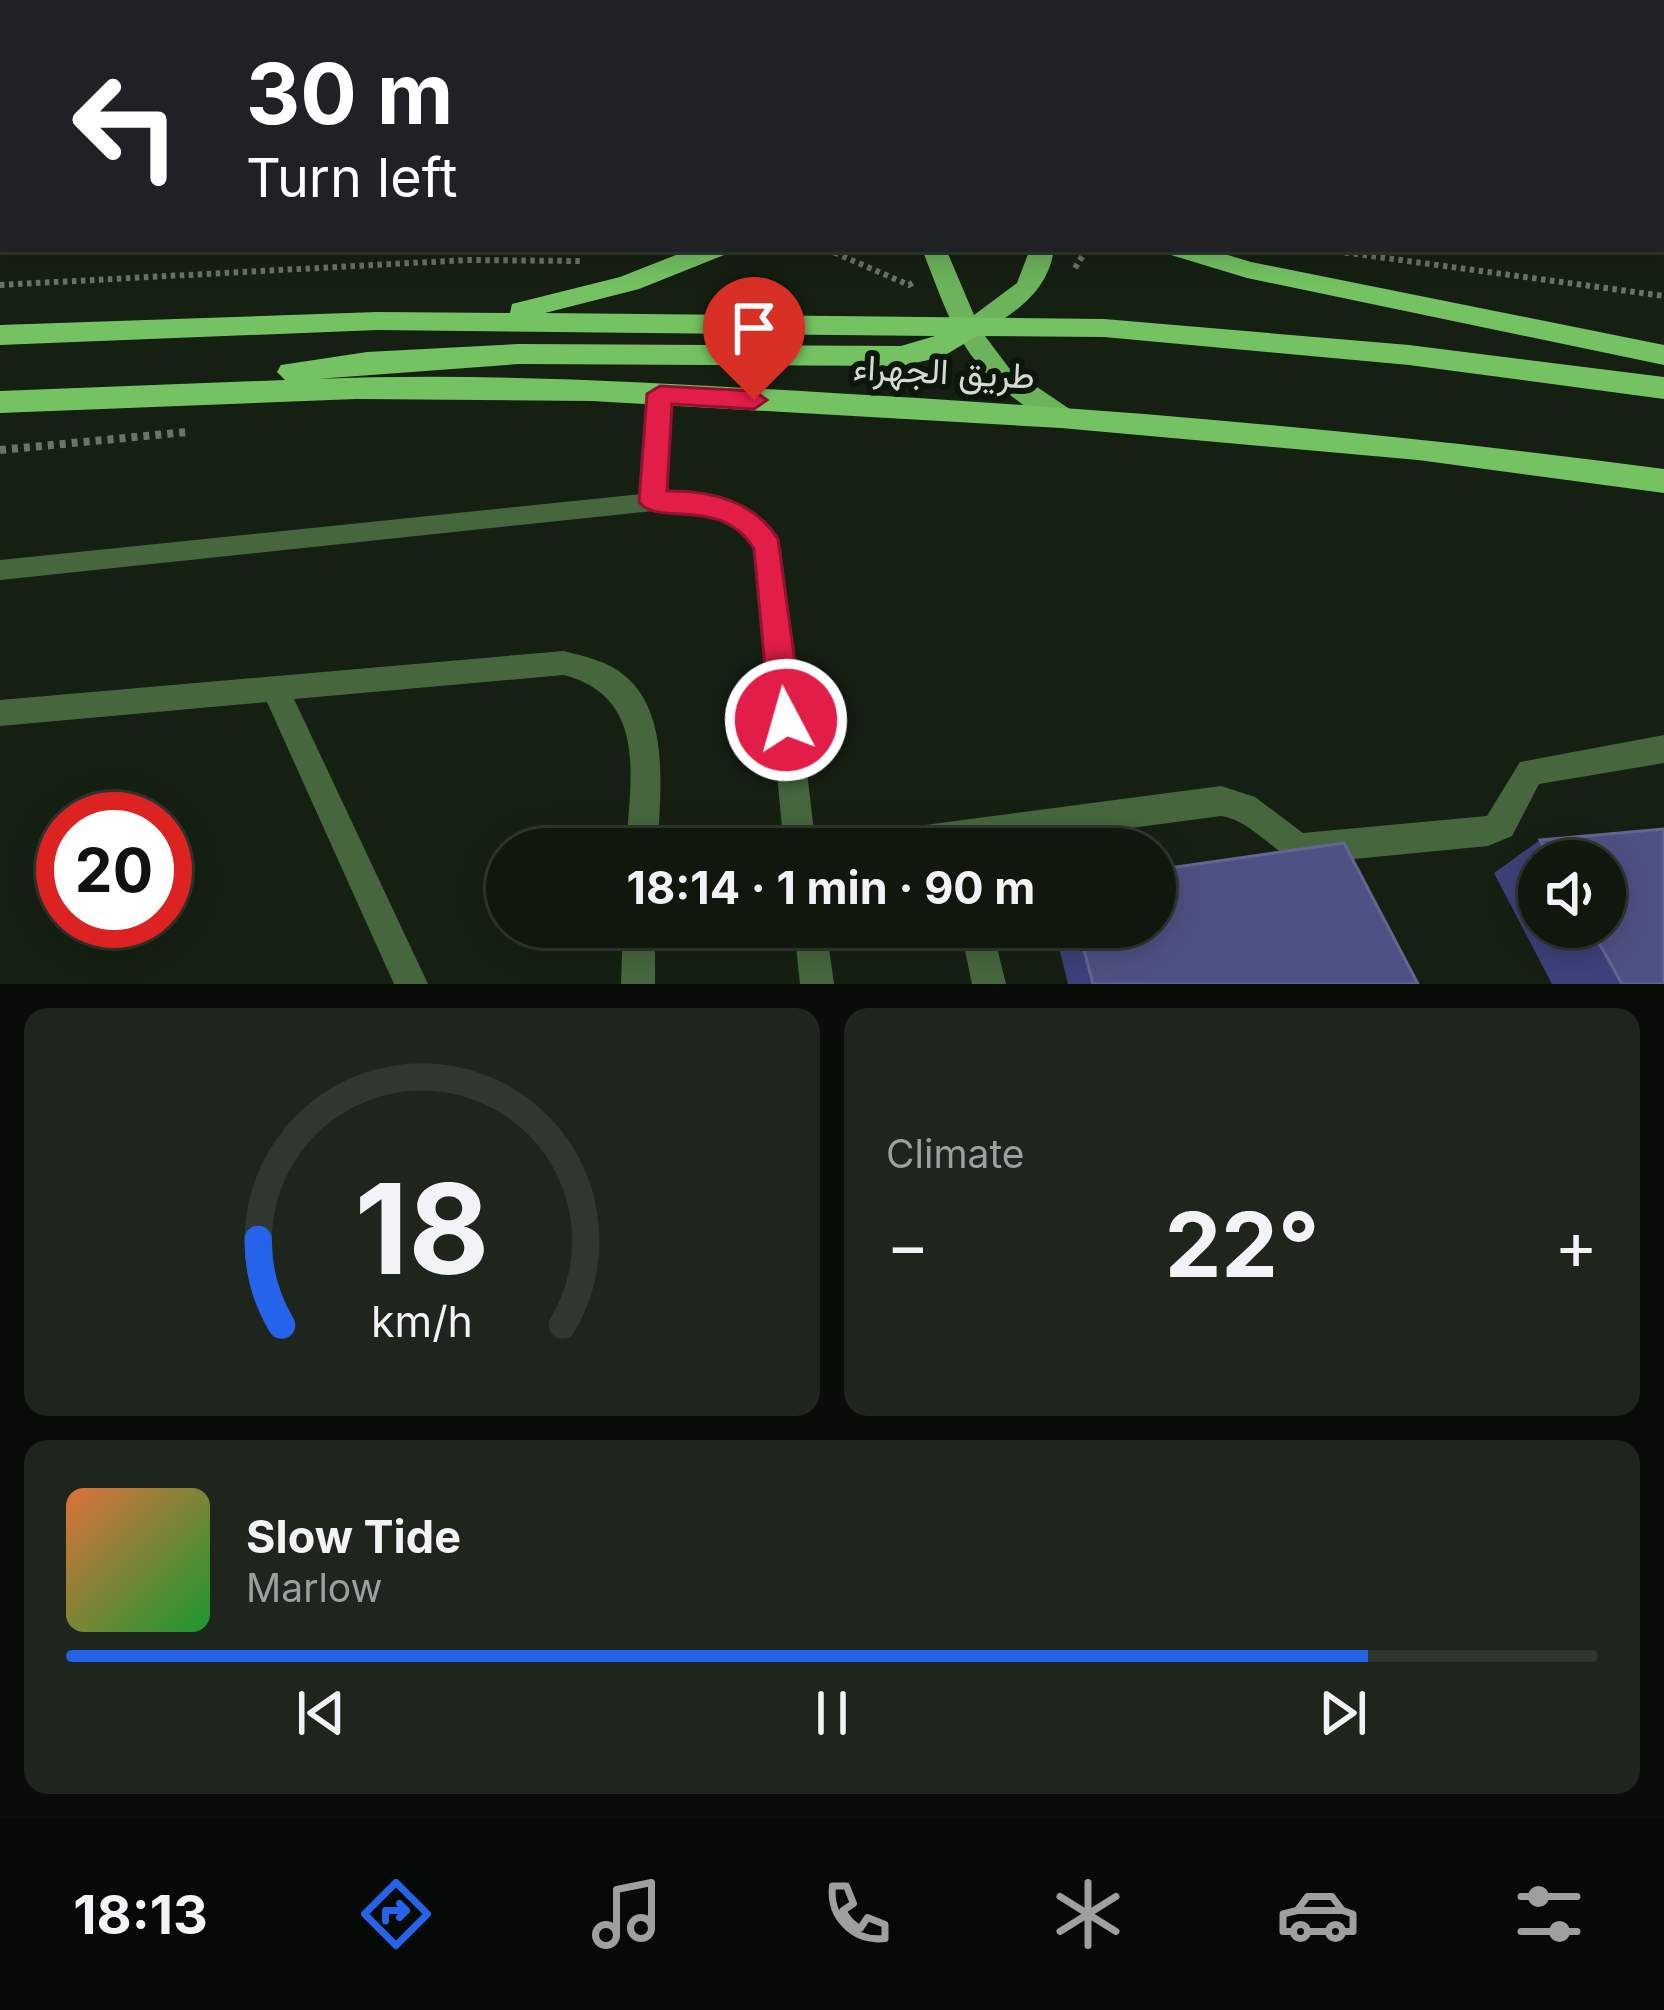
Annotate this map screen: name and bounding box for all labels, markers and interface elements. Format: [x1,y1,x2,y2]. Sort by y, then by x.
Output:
text: 30 m [246,43,453,144]
icon: left [48,48,204,204]
text: Turn left [246,145,457,210]
pin [703,277,805,400]
icon: arrive [721,295,787,361]
street label: طريق الجهراء [852,344,1036,399]
position arrow [723,657,849,783]
speed limit sign: 20 [36,792,192,948]
map controls [1518,840,1626,948]
button: sound [1518,840,1626,948]
text: 18:14 · 1 min · 90 m [627,860,1035,915]
text: Climate [886,1130,1025,1177]
text: 18 [354,1153,490,1304]
text: 22° [1165,1190,1319,1299]
text: − [886,1205,930,1285]
text: + [1554,1205,1598,1285]
text: km/h [371,1295,473,1347]
text: Slow Tide [246,1509,461,1564]
text: Marlow [246,1564,382,1611]
icon: previous [288,1680,354,1746]
icon: pause [799,1680,865,1746]
icon: next [1310,1680,1376,1746]
icon: directions [354,1872,438,1956]
icon: music [585,1872,669,1956]
icon: phone [815,1872,899,1956]
icon: climate [1046,1872,1130,1956]
icon: car [1276,1872,1360,1956]
icon: filters [1507,1872,1591,1956]
text: 18:13 [73,1882,208,1947]

